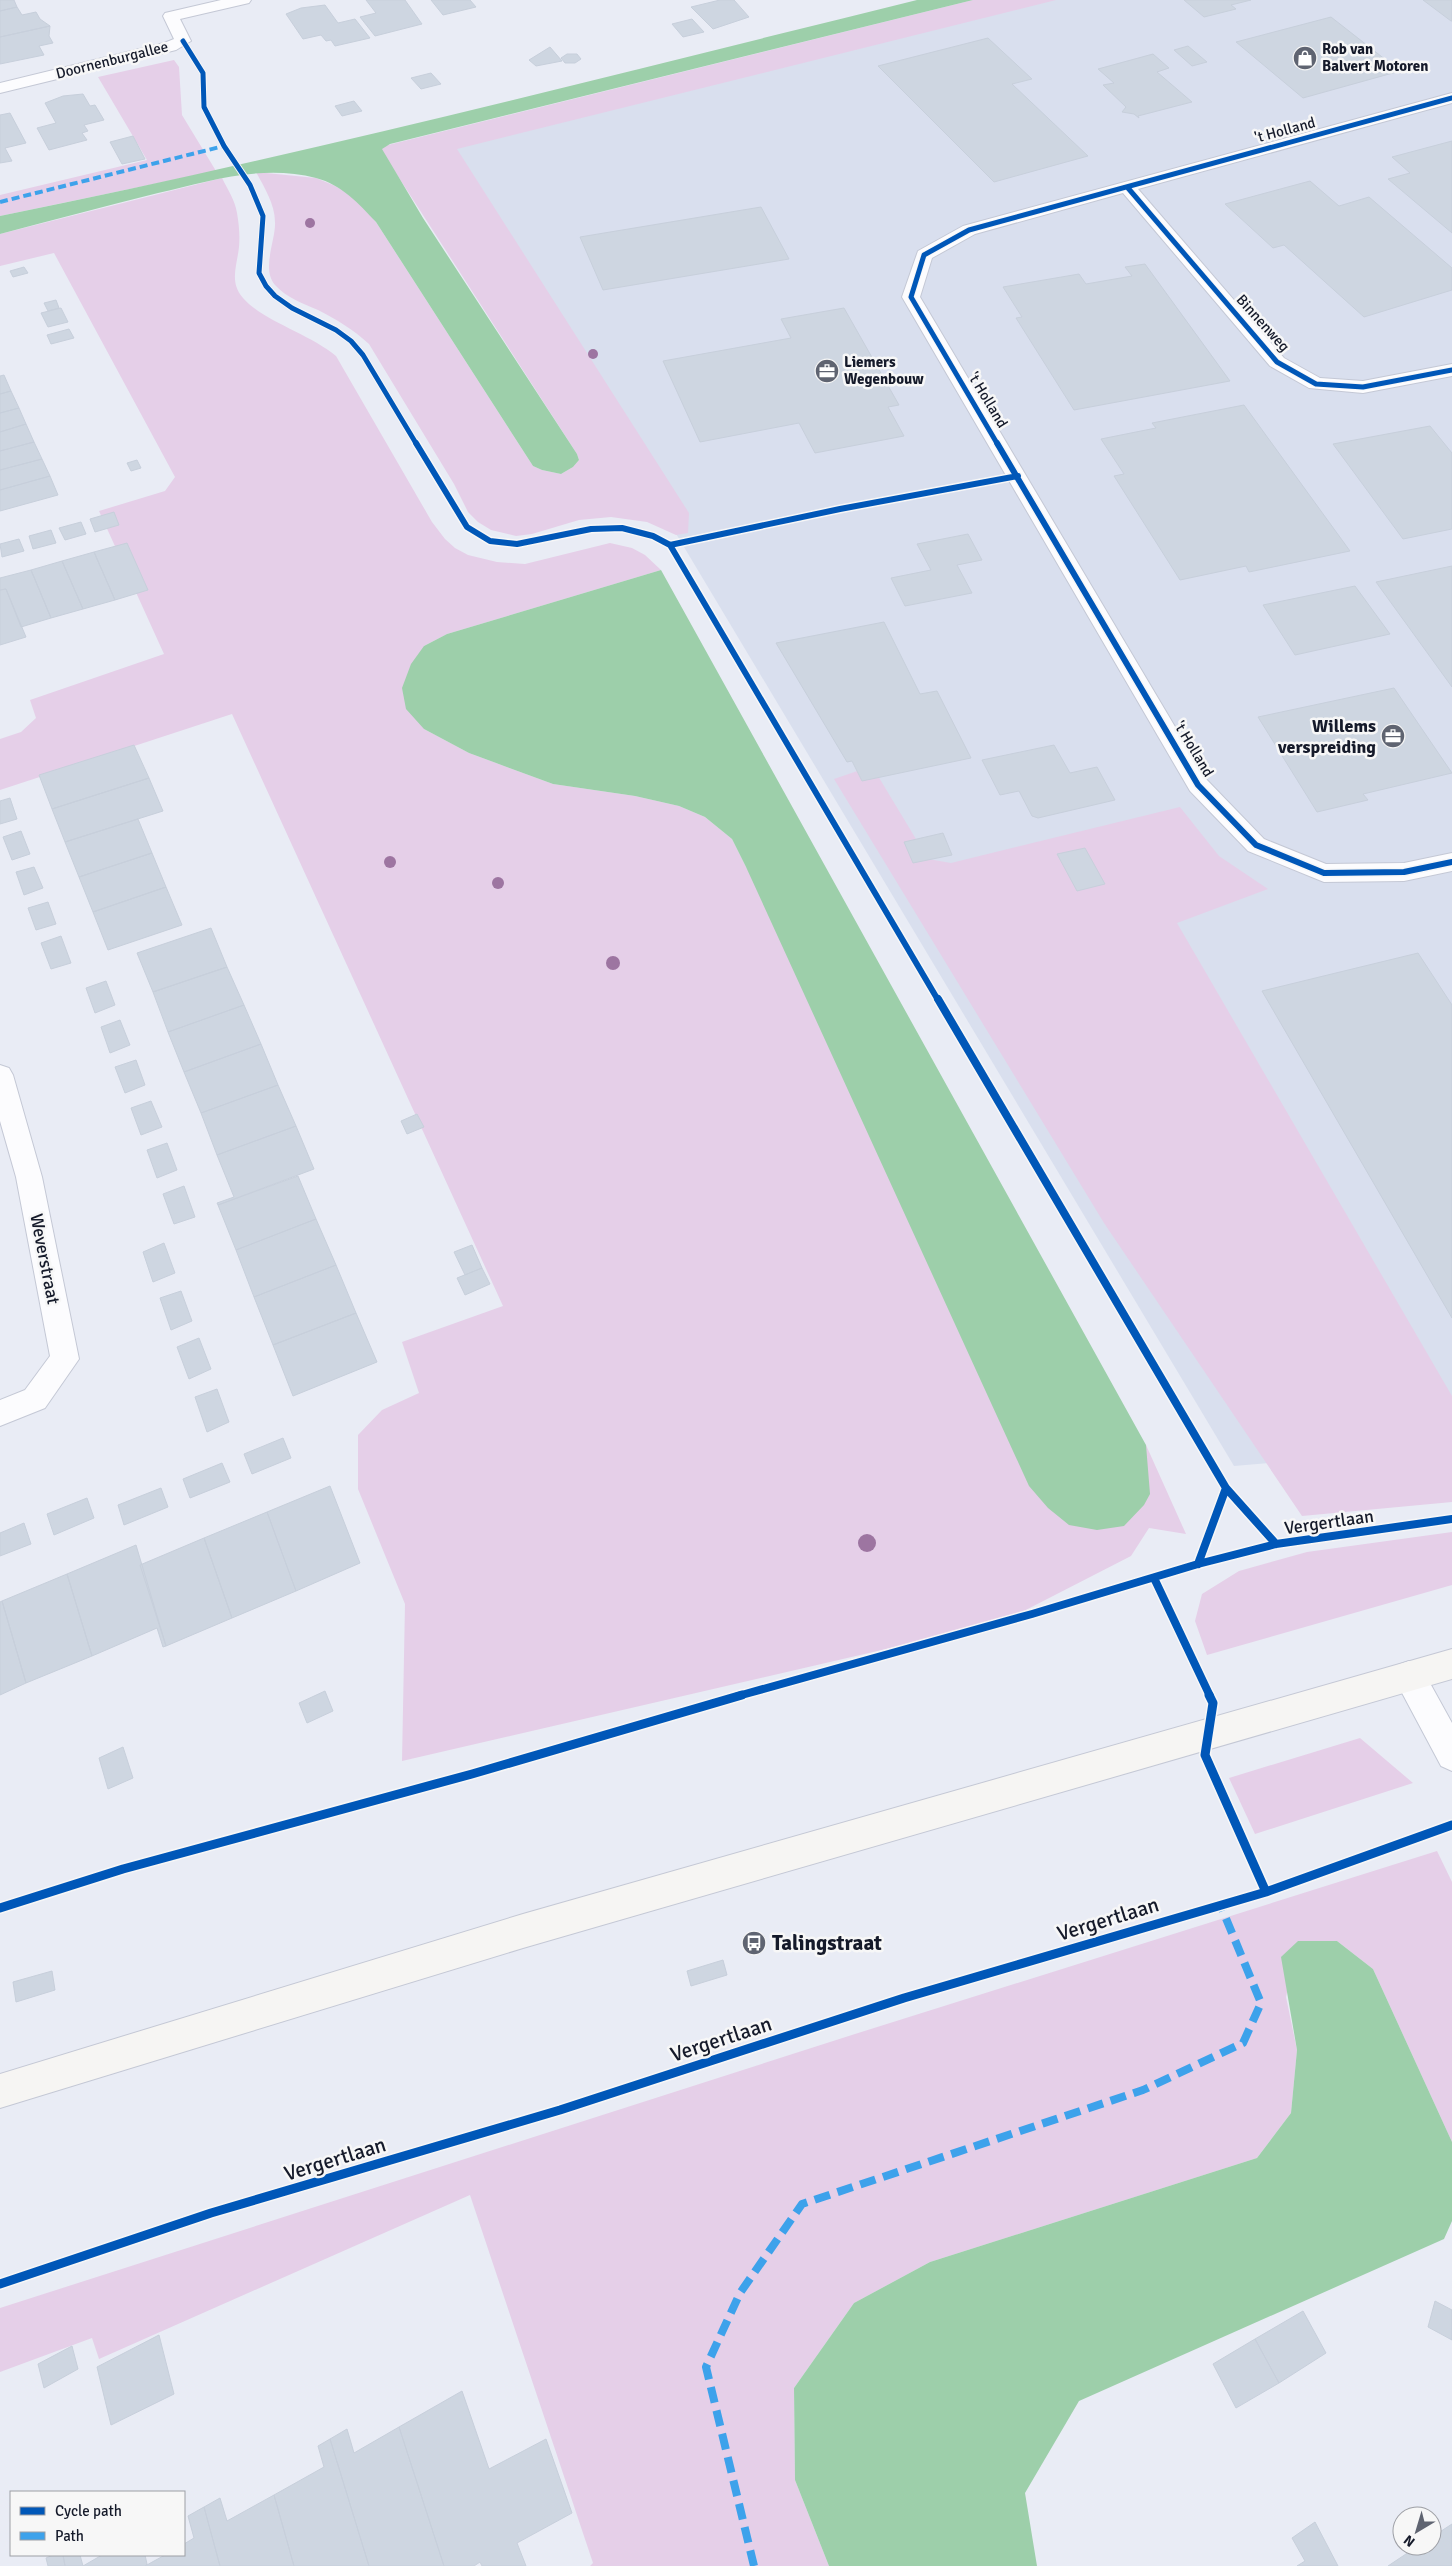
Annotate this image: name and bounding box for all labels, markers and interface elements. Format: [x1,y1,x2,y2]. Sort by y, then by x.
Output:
street label: Doornenburgallee [54,37,170,83]
place label: Rob van Balvert Motoren [1322,40,1428,75]
shop icon: Rob van Balvert Motoren [1292,45,1318,71]
street label: 't Holland [1253,113,1317,147]
street label: Binnenweg [1233,291,1294,355]
place label: Liemers Wegenbouw [844,353,924,388]
office icon: Liemers Wegenbouw [814,358,840,384]
street label: 't Holland [964,369,1012,431]
place label: Willems verspreiding [1277,715,1376,758]
street label: 't Holland [1170,718,1218,780]
office icon: Willems verspreiding [1380,723,1406,749]
street label: Weverstraat [25,1212,65,1306]
street label: Vergertlaan [1283,1505,1375,1539]
street label: Vergertlaan [1054,1891,1162,1947]
bus stop icon: Talingstraat [741,1930,767,1956]
place label: Talingstraat [772,1930,882,1956]
street label: Vergertlaan [667,2010,775,2068]
street label: Vergertlaan [281,2131,389,2187]
legend [10,2491,185,2556]
text: Cycle path [55,2502,122,2520]
north arrow [1392,2506,1442,2556]
text: Path [55,2527,84,2545]
text: N [1400,2531,1418,2551]

